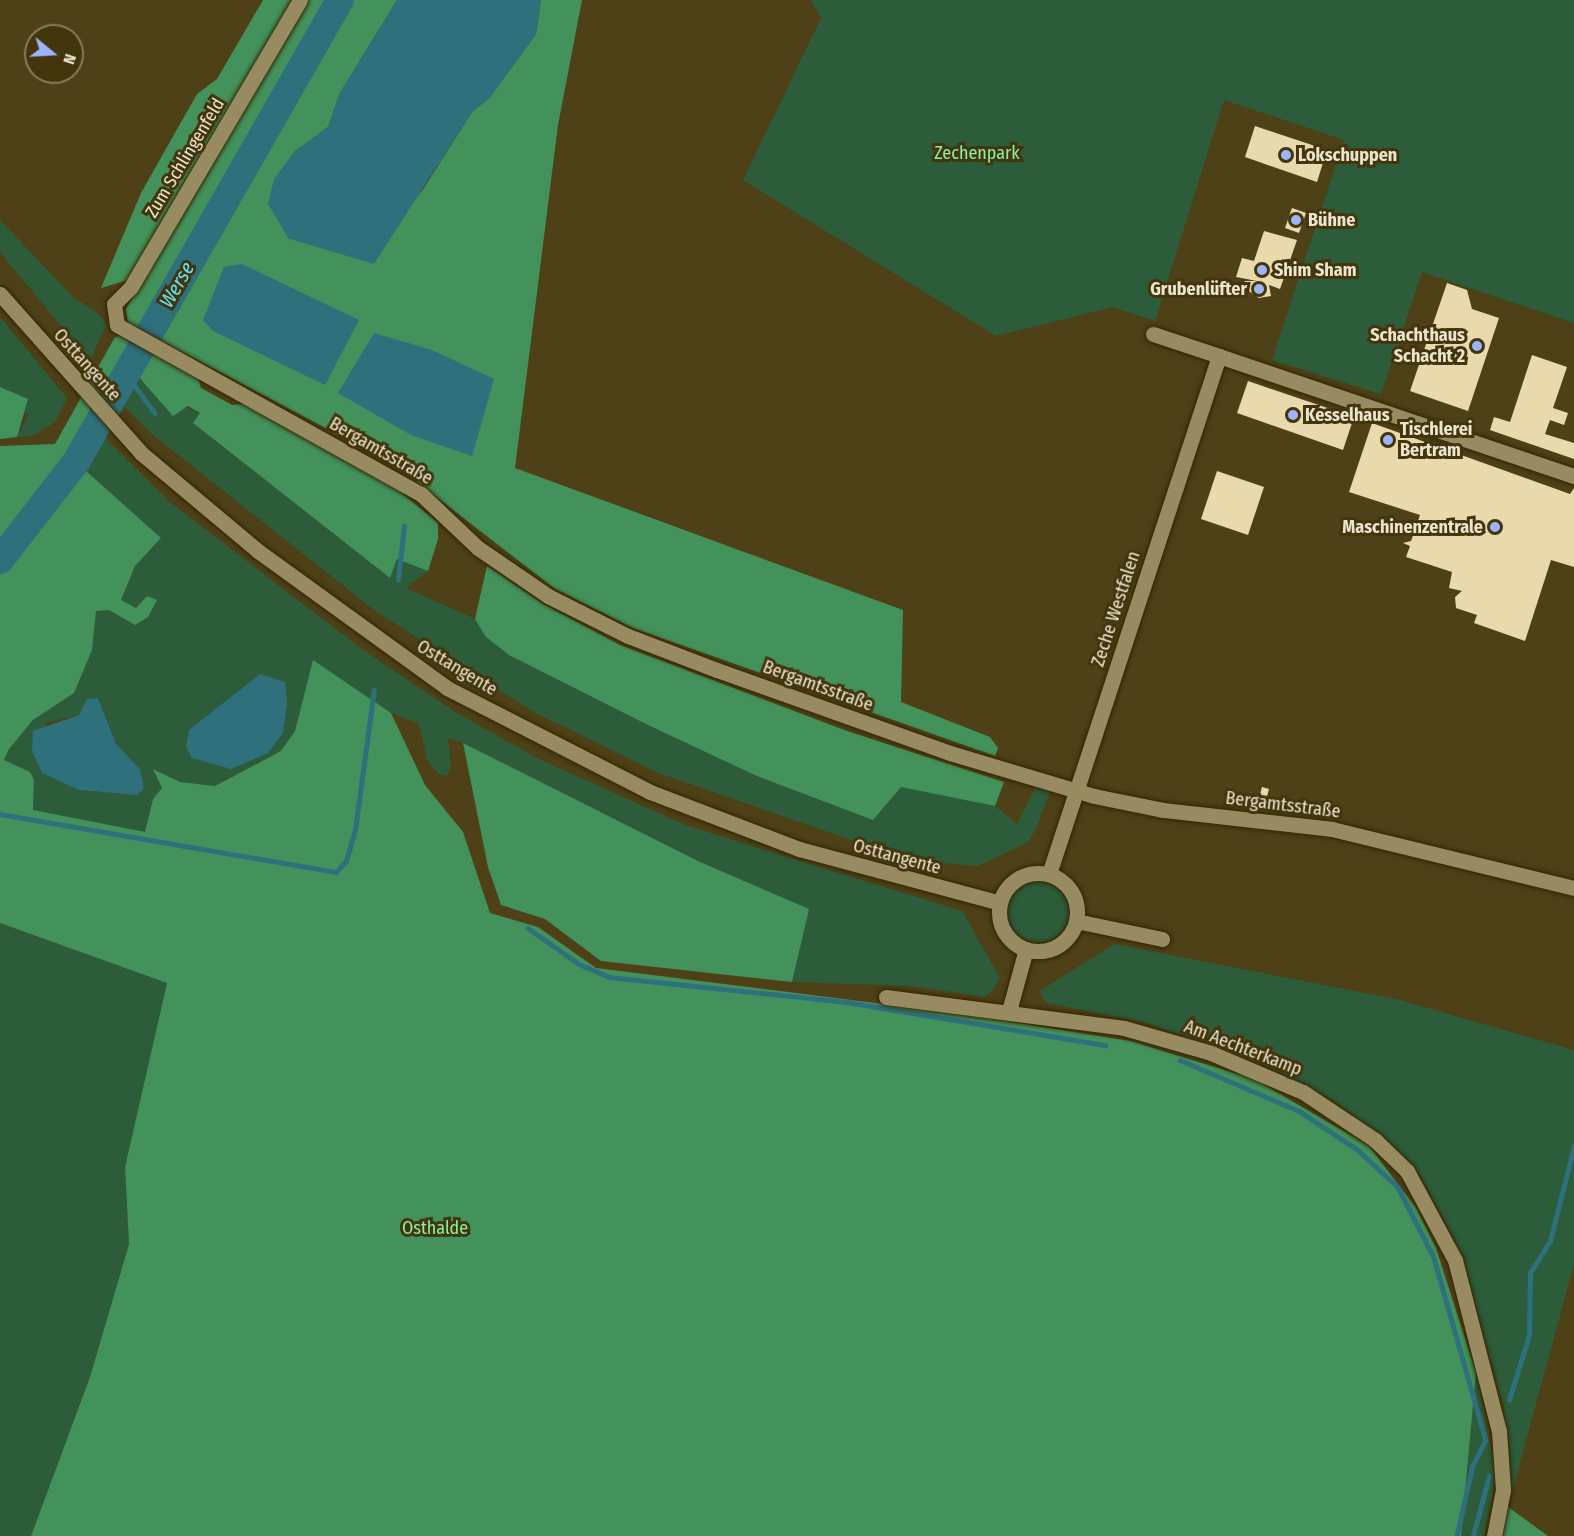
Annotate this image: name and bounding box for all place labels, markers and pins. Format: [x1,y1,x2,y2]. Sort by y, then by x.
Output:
place label: Lokschuppen [1298,144,1397,166]
marker: Lokschuppen [1279,148,1293,162]
place label: Bühne [1308,209,1355,231]
marker: Bühne [1289,213,1303,227]
place label: Shim Sham [1274,259,1356,281]
marker: Shim Sham [1255,263,1269,277]
place label: Grubenlüfter [1150,278,1247,300]
marker: Grubenlüfter [1252,282,1266,296]
place label: Schachthaus Schacht 2 [1370,325,1465,368]
marker: Schachthaus Schacht 2 [1470,339,1484,353]
place label: Kesselhaus [1305,404,1390,426]
marker: Kesselhaus [1286,408,1300,422]
place label: Tischlerei Bertram [1400,419,1472,462]
marker: Tischlerei Bertram [1381,433,1395,447]
place label: Maschinenzentrale [1342,516,1483,538]
marker: Maschinenzentrale [1488,520,1502,534]

